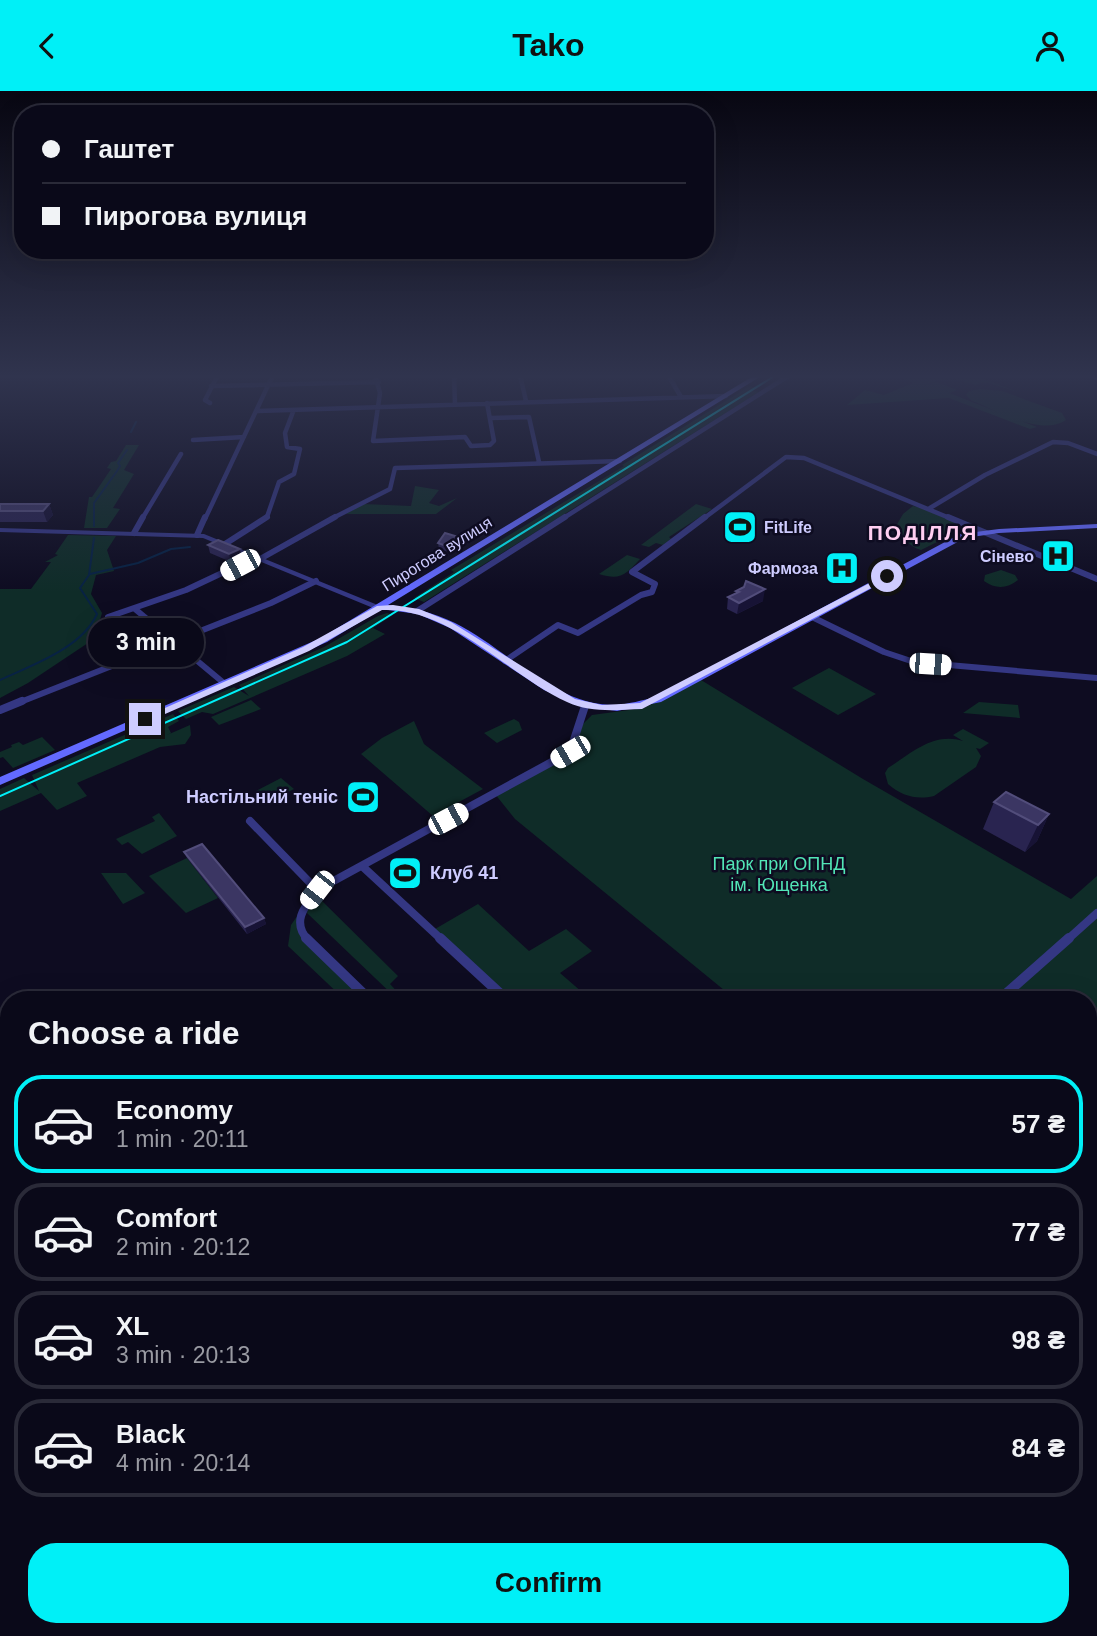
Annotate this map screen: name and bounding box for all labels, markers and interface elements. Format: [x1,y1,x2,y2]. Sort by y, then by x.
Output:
icon: back [28,27,66,65]
text: Tako [512,27,585,63]
icon: person [1031,27,1069,65]
text: Гаштет [84,134,174,164]
text: Пирогова вулиця [84,201,307,231]
sports icon: FitLife [721,508,759,546]
street label: Пирогова вулиця [379,513,495,595]
place label: FitLife [764,519,812,536]
district label: ПОДІЛЛЯ [868,521,978,544]
hospital icon: Сінево [1039,537,1077,575]
car [217,546,264,584]
place label: Сінево [980,548,1034,565]
hospital icon: Фармоза [823,549,861,587]
place label: Фармоза [748,560,818,577]
route start [871,560,903,592]
callout: 3 min [87,617,203,667]
text: 3 min [116,629,176,655]
car [909,652,952,676]
route end [129,703,161,735]
car [547,732,594,772]
sports icon: Настільний теніс [344,778,382,816]
place label: Настільний теніс [186,787,338,807]
car [425,800,472,838]
sports icon: Клуб 41 [386,854,424,892]
park label: Парк при ОПНД ім. Ющенка [713,854,845,895]
place label: Клуб 41 [430,863,498,883]
car [296,867,339,913]
text: Choose a ride [28,1015,240,1051]
icon: car [32,1093,95,1156]
text: Economy [116,1095,233,1125]
text: 57 ₴ [1012,1109,1065,1139]
text: 1 min · 20:11 [116,1126,249,1152]
icon: car [32,1201,95,1264]
text: Comfort [116,1203,217,1233]
text: 77 ₴ [1012,1217,1065,1247]
text: 2 min · 20:12 [116,1234,250,1260]
icon: car [32,1309,95,1372]
text: XL [116,1311,149,1341]
text: 98 ₴ [1012,1325,1065,1355]
text: 3 min · 20:13 [116,1342,250,1368]
icon: car [32,1417,95,1480]
text: Black [116,1419,185,1449]
text: 84 ₴ [1012,1433,1065,1463]
text: 4 min · 20:14 [116,1450,250,1476]
button: Confirm [28,1543,1069,1623]

